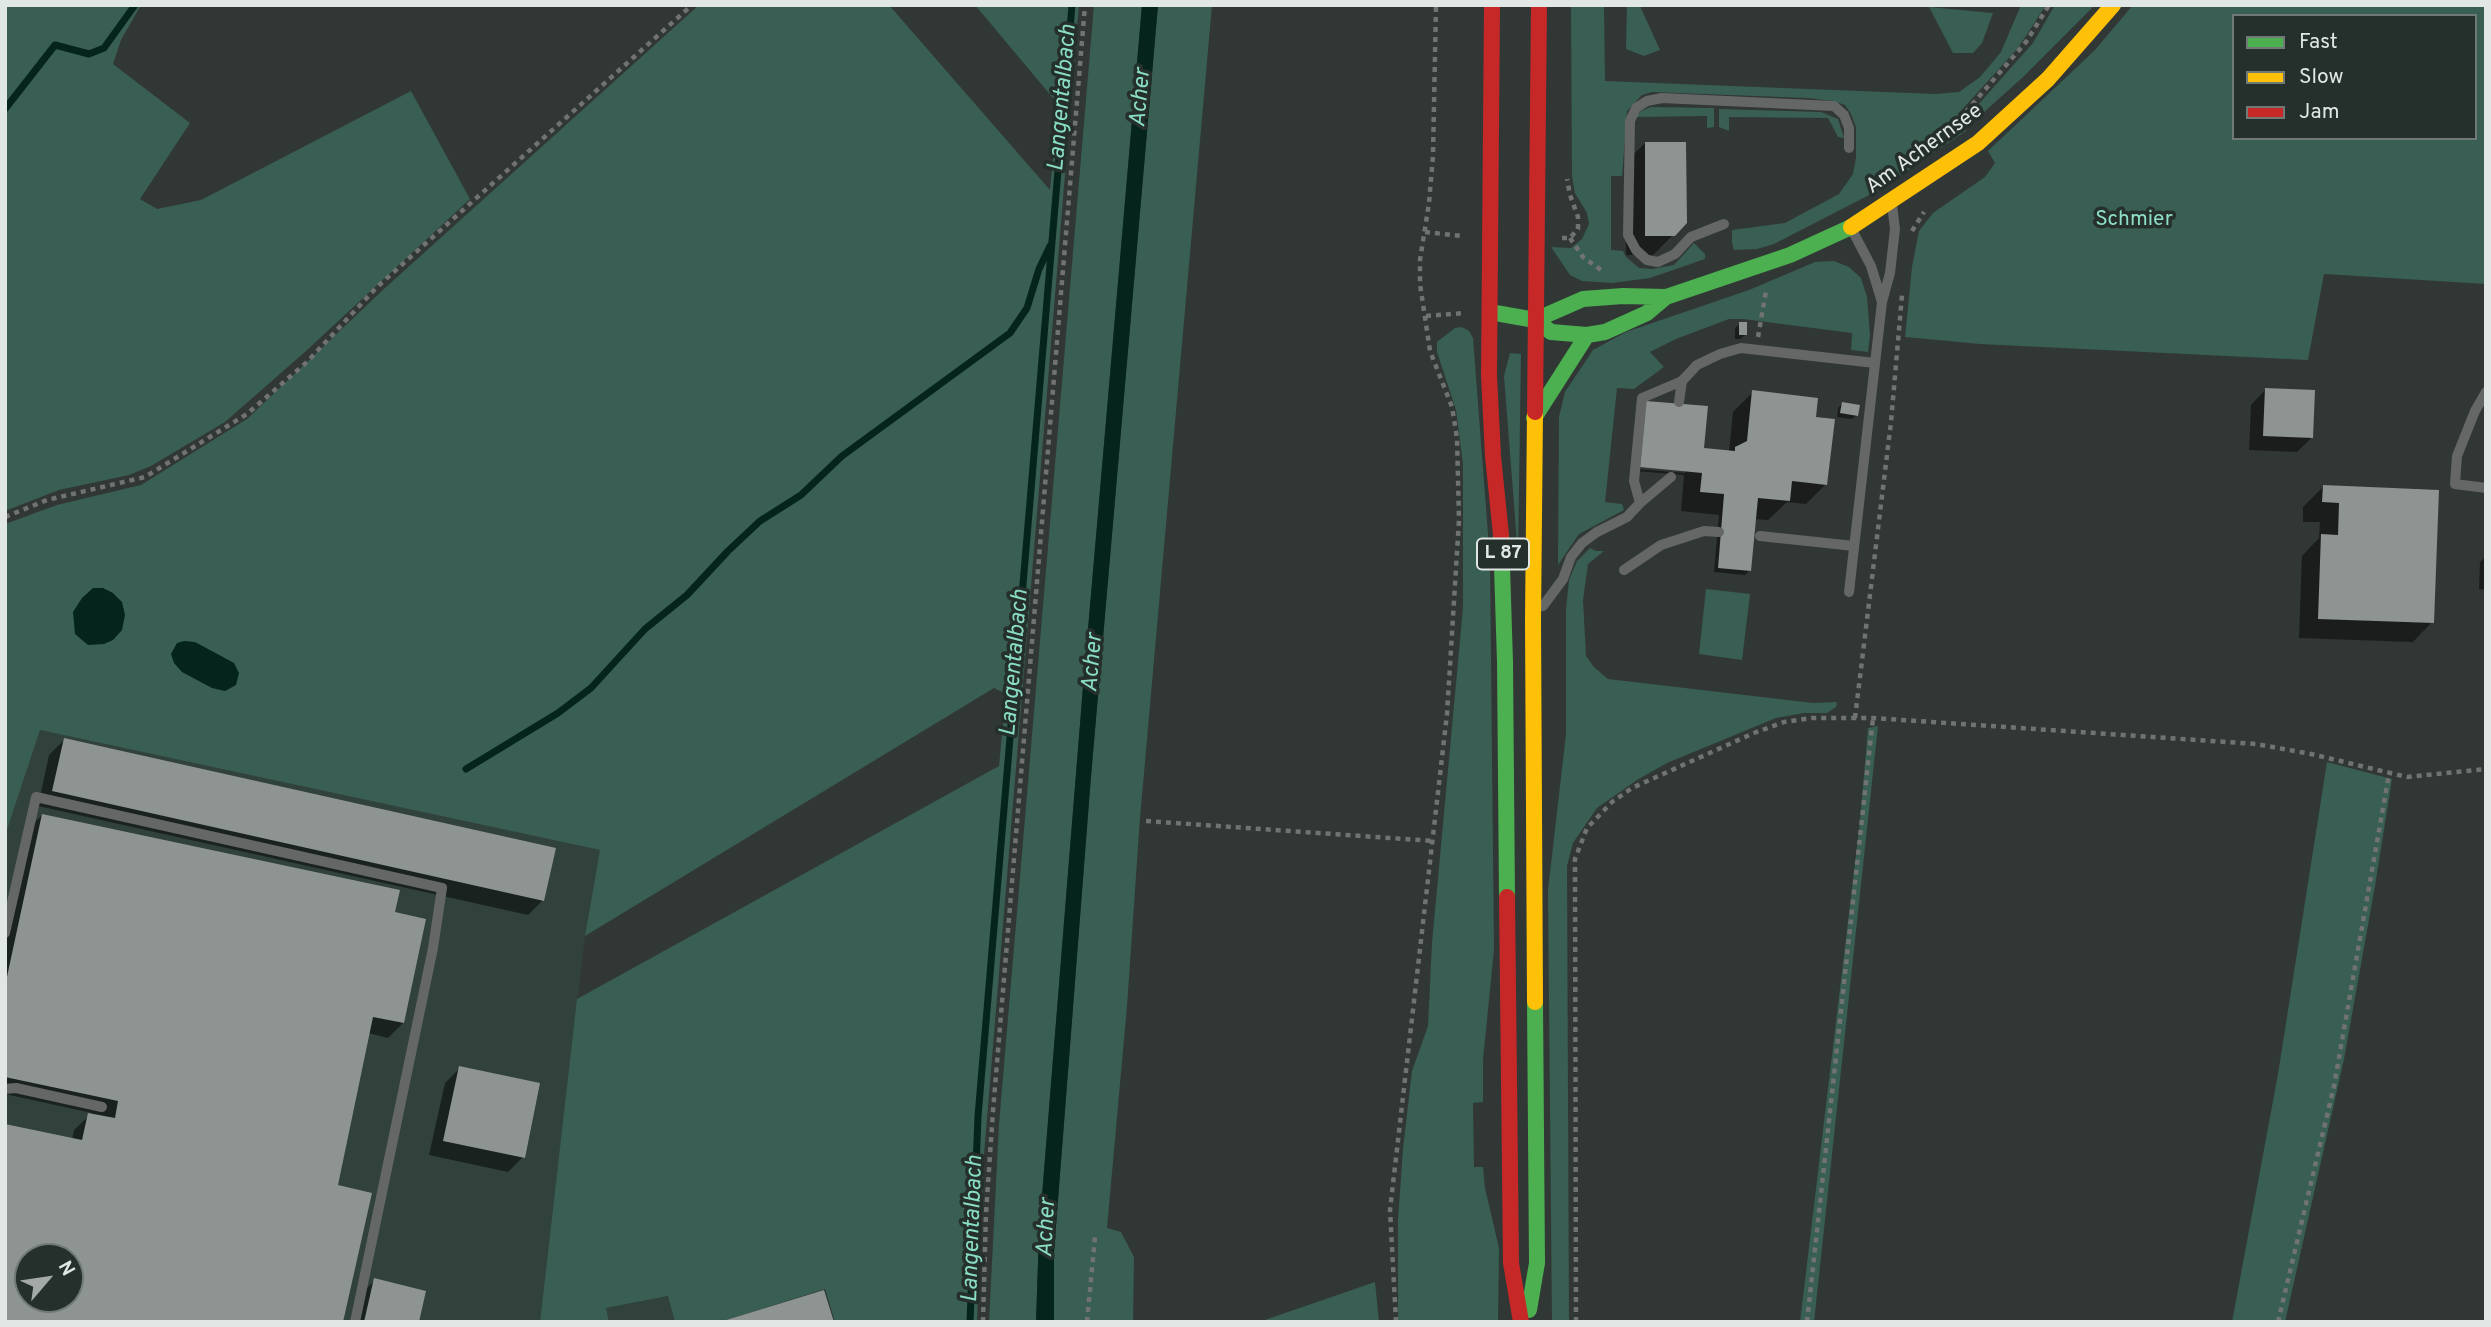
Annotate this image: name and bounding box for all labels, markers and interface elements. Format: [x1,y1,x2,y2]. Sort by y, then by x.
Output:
legend [2232,14,2477,140]
water label: Langentalbach [1044,23,1084,173]
text: Fast [2299,29,2338,56]
text: Slow [2299,64,2344,91]
water label: Acher [1126,67,1158,129]
street label: Am Achernsee [1862,99,1988,201]
text: Jam [2299,99,2340,126]
park label: Schmier [2095,208,2173,234]
road number: L 87 [1477,538,1529,569]
water label: Langentalbach [996,588,1036,738]
water label: Acher [1078,632,1110,694]
water label: Langentalbach [958,1155,990,1303]
water label: Acher [1033,1198,1063,1258]
north arrow [14,1243,84,1313]
text: N [52,1257,79,1281]

